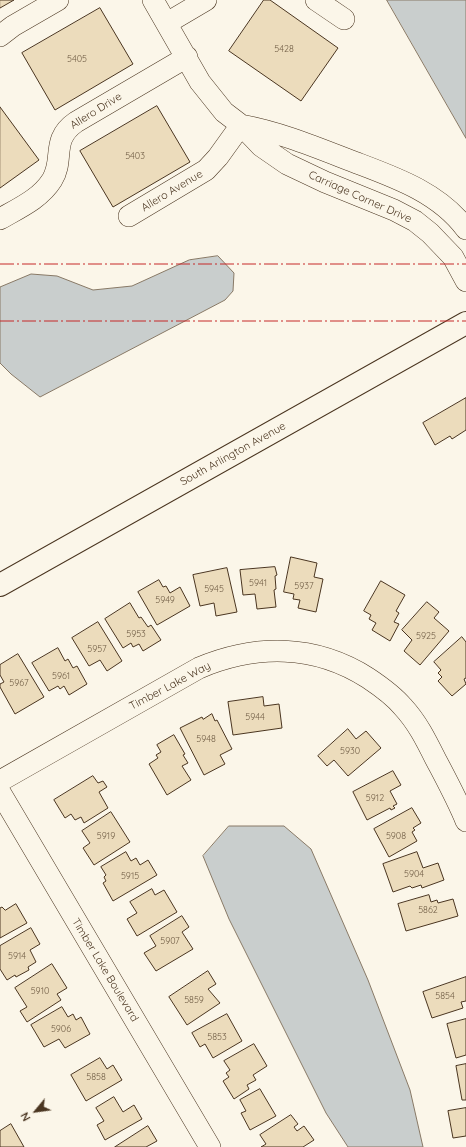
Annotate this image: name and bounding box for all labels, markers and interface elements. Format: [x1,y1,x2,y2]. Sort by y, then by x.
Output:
house number: 5428 [274,44,294,54]
house number: 5405 [67,54,87,64]
street label: Allero Drive [68,90,124,132]
house number: 5403 [125,151,145,161]
street label: Allero Avenue [139,167,205,215]
street label: Carriage Corner Drive [306,168,414,226]
street label: South Arlington Avenue [178,419,288,489]
house number: 5941 [249,578,267,588]
house number: 5937 [294,581,314,591]
house number: 5945 [204,584,224,594]
house number: 5949 [155,595,175,605]
house number: 5953 [126,629,146,639]
house number: 5925 [416,631,436,641]
house number: 5957 [87,644,107,654]
street label: Timber Lake Way [127,659,213,713]
house number: 5961 [52,671,70,681]
house number: 5967 [9,678,29,688]
house number: 5944 [245,712,265,722]
house number: 5948 [196,734,216,744]
house number: 5930 [340,746,360,756]
house number: 5912 [366,793,384,803]
house number: 5919 [97,831,115,841]
house number: 5908 [386,831,406,841]
house number: 5904 [404,869,424,879]
house number: 5915 [121,871,139,881]
house number: 5862 [418,905,438,915]
street label: Timber Lake Boulevard [69,916,141,1024]
house number: 5907 [160,936,180,946]
house number: 5914 [8,951,26,961]
house number: 5910 [31,986,49,996]
house number: 5854 [435,991,455,1001]
house number: 5859 [184,995,204,1005]
house number: 5906 [51,1024,71,1034]
house number: 5853 [207,1032,227,1042]
house number: 5858 [86,1072,106,1082]
north arrow [16,1091,56,1131]
text: N [17,1110,34,1124]

